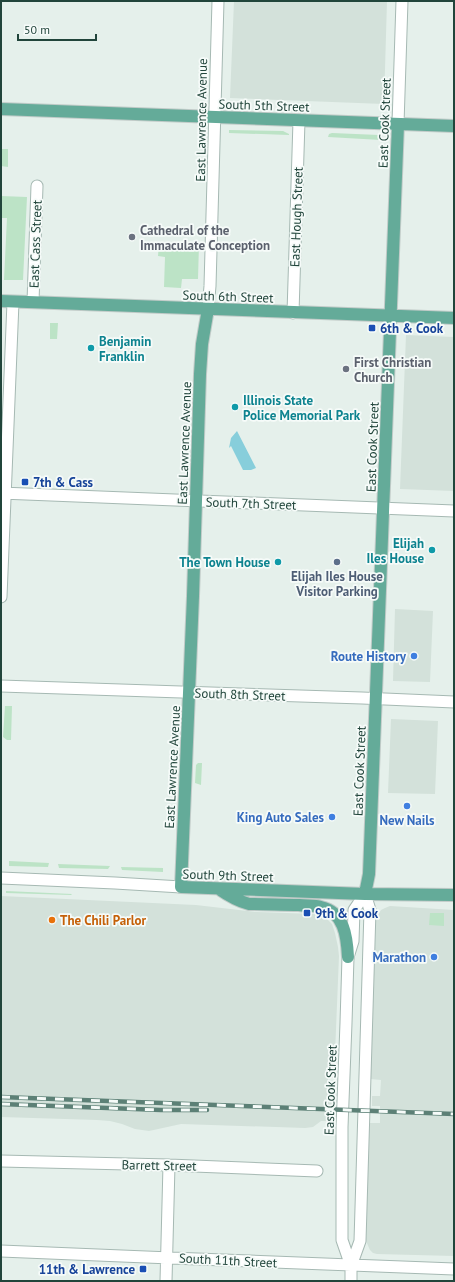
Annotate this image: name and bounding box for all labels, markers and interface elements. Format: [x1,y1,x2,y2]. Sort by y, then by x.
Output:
scale bar [18,16,96,42]
text: 50 m [24,22,50,37]
street label: East Lawrence Avenue [192,58,211,182]
street label: East Cook Street [374,77,395,168]
street label: South 5th Street [218,95,310,116]
street label: East Hough Street [286,166,307,267]
street label: East Cass Street [25,199,46,288]
place label: Cathedral of the Immaculate Conception [140,222,270,254]
marker: Cathedral of the Immaculate Conception [127,232,137,242]
street label: South 6th Street [182,286,274,307]
place label: 6th & Cook [380,320,444,337]
marker: 6th & Cook [367,323,377,333]
place label: Benjamin Franklin [99,333,151,365]
marker: Benjamin Franklin [86,343,96,353]
place label: First Christian Church [354,354,431,386]
marker: First Christian Church [341,364,351,374]
street label: East Lawrence Avenue [174,381,195,505]
place label: Illinois State Police Memorial Park [243,392,361,424]
street label: East Cook Street [362,401,383,492]
marker: Illinois State Police Memorial Park [230,402,240,412]
place label: 7th & Cass [33,474,94,491]
marker: 7th & Cass [20,477,30,487]
street label: South 7th Street [205,493,297,514]
place label: Elijah Iles House [367,535,424,567]
marker: Elijah Iles House [427,545,437,555]
place label: The Town House [179,554,270,571]
marker: The Town House [273,557,283,567]
marker: Elijah Iles House Visitor Parking [332,557,342,567]
place label: Elijah Iles House Visitor Parking [291,568,383,600]
place label: Route History [331,648,407,665]
marker: Route History [409,651,419,661]
street label: South 8th Street [194,684,286,705]
street label: East Lawrence Avenue [161,705,184,829]
street label: East Cook Street [349,725,370,816]
marker: New Nails [402,801,412,811]
place label: King Auto Sales [237,809,325,826]
marker: King Auto Sales [327,812,337,822]
place label: New Nails [379,812,435,829]
street label: South 9th Street [182,865,274,886]
place label: 9th & Cook [315,905,379,922]
marker: 9th & Cook [302,908,312,918]
place label: The Chili Parlor [60,912,147,929]
marker: The Chili Parlor [47,915,57,925]
place label: Marathon [372,949,426,966]
marker: Marathon [429,952,439,962]
street label: East Cook Street [320,1044,341,1135]
street label: Barrett Street [121,1156,197,1175]
street label: South 11th Street [178,1249,278,1272]
place label: 11th & Lawrence [39,1261,135,1278]
marker: 11th & Lawrence [138,1264,148,1274]

